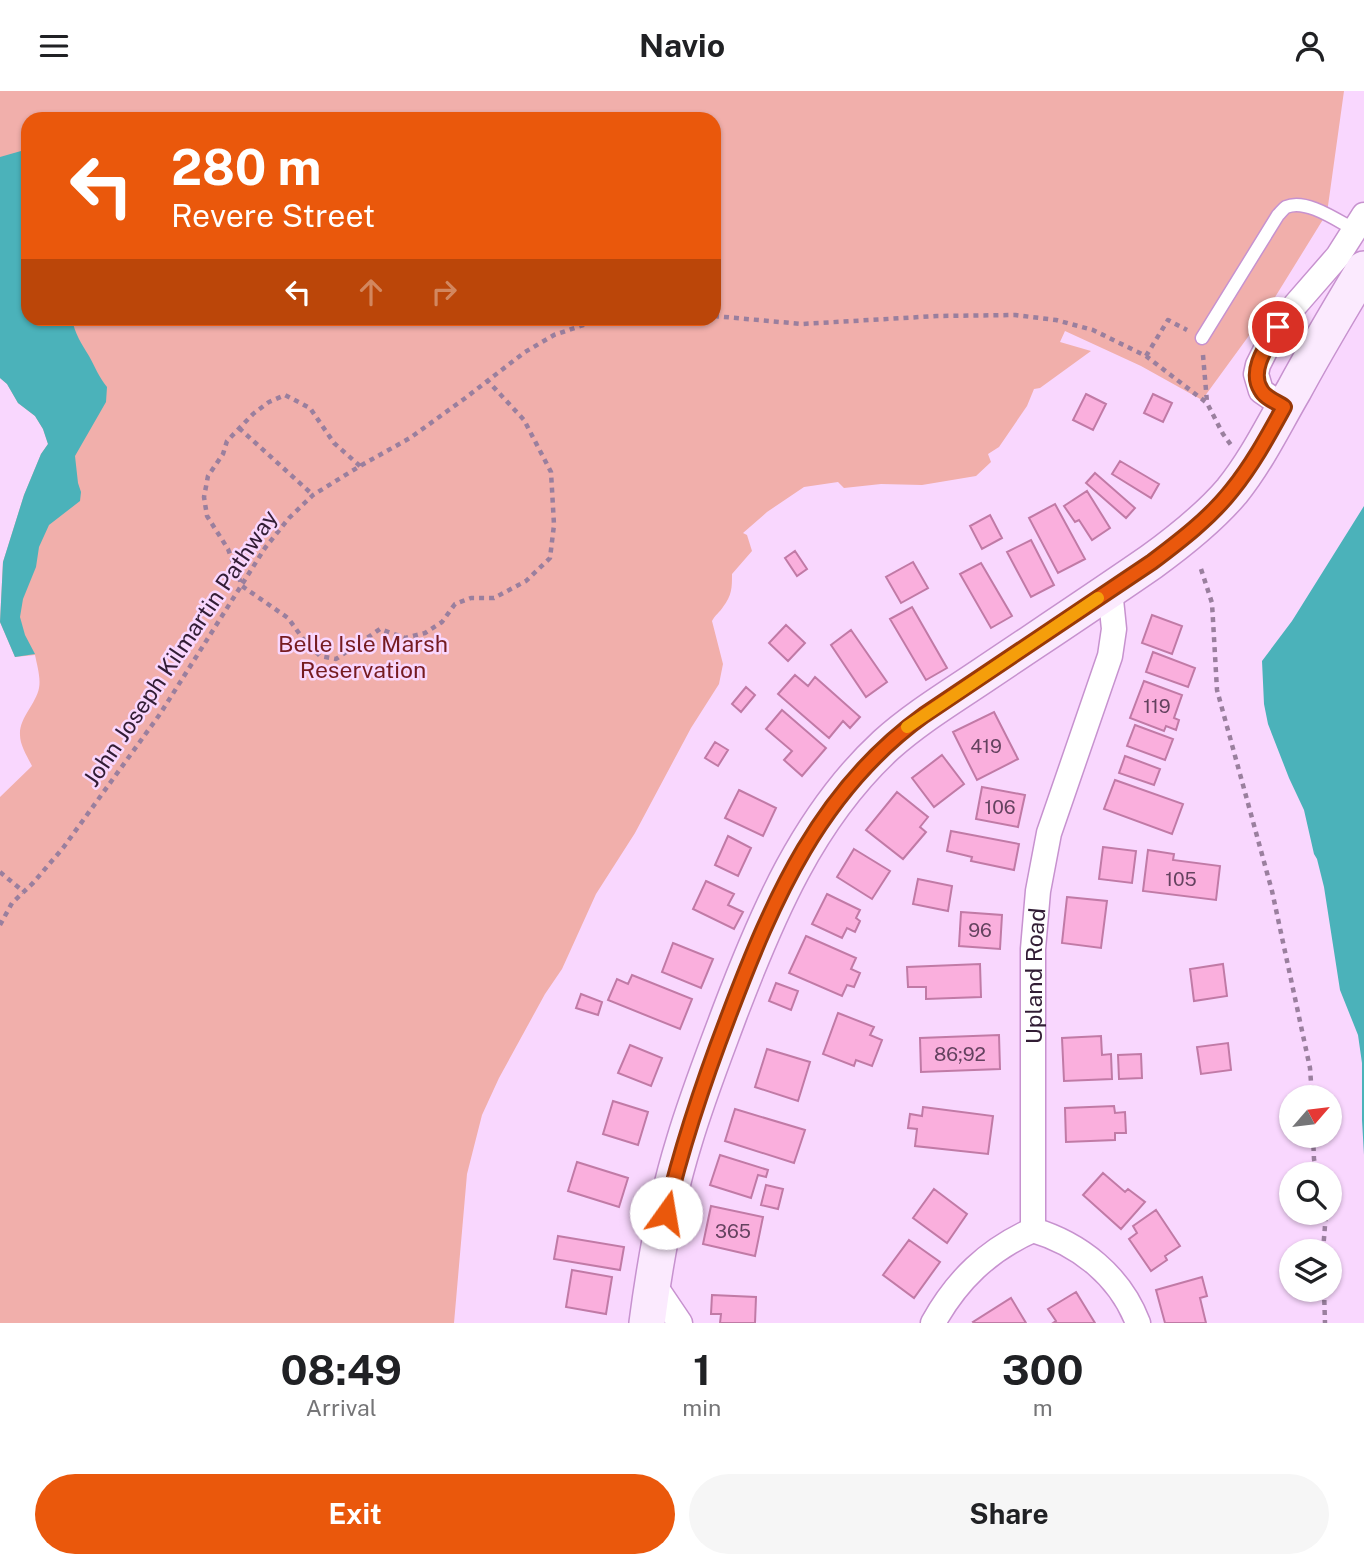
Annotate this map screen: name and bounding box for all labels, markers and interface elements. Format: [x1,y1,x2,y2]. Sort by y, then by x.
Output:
icon: menu [35,27,73,65]
text: Navio [639,27,725,64]
icon: person [1291,27,1329,65]
text: 280 m [171,138,321,196]
icon: left [56,140,147,231]
text: Revere Street [171,197,375,234]
icon: left [279,273,317,311]
icon: ahead [352,273,390,311]
icon: right [425,273,463,311]
pin [1248,297,1308,357]
icon: arrive [1259,308,1297,346]
street label: John Joseph Kilmartin Pathway [77,505,283,791]
park label: Belle Isle Marsh Reservation [278,630,448,683]
house number: 119 [1143,695,1171,717]
house number: 419 [970,735,1002,757]
house number: 106 [984,796,1016,818]
house number: 105 [1165,868,1197,890]
street label: Upland Road [1020,907,1050,1044]
house number: 96 [968,919,992,941]
house number: 86;92 [934,1043,986,1065]
north arrow [1279,1085,1342,1148]
map controls [1279,1085,1342,1302]
button: search [1279,1162,1342,1225]
position arrow [629,1176,703,1250]
house number: 365 [715,1220,751,1242]
button: layers [1279,1239,1342,1302]
text: 08:49 [280,1345,402,1394]
text: 1 [693,1345,711,1394]
text: 300 [1002,1345,1084,1394]
text: Arrival [306,1394,377,1421]
text: min [682,1394,721,1421]
text: m [1033,1394,1053,1421]
button: Exit [35,1474,675,1554]
button: Share [689,1474,1329,1554]

